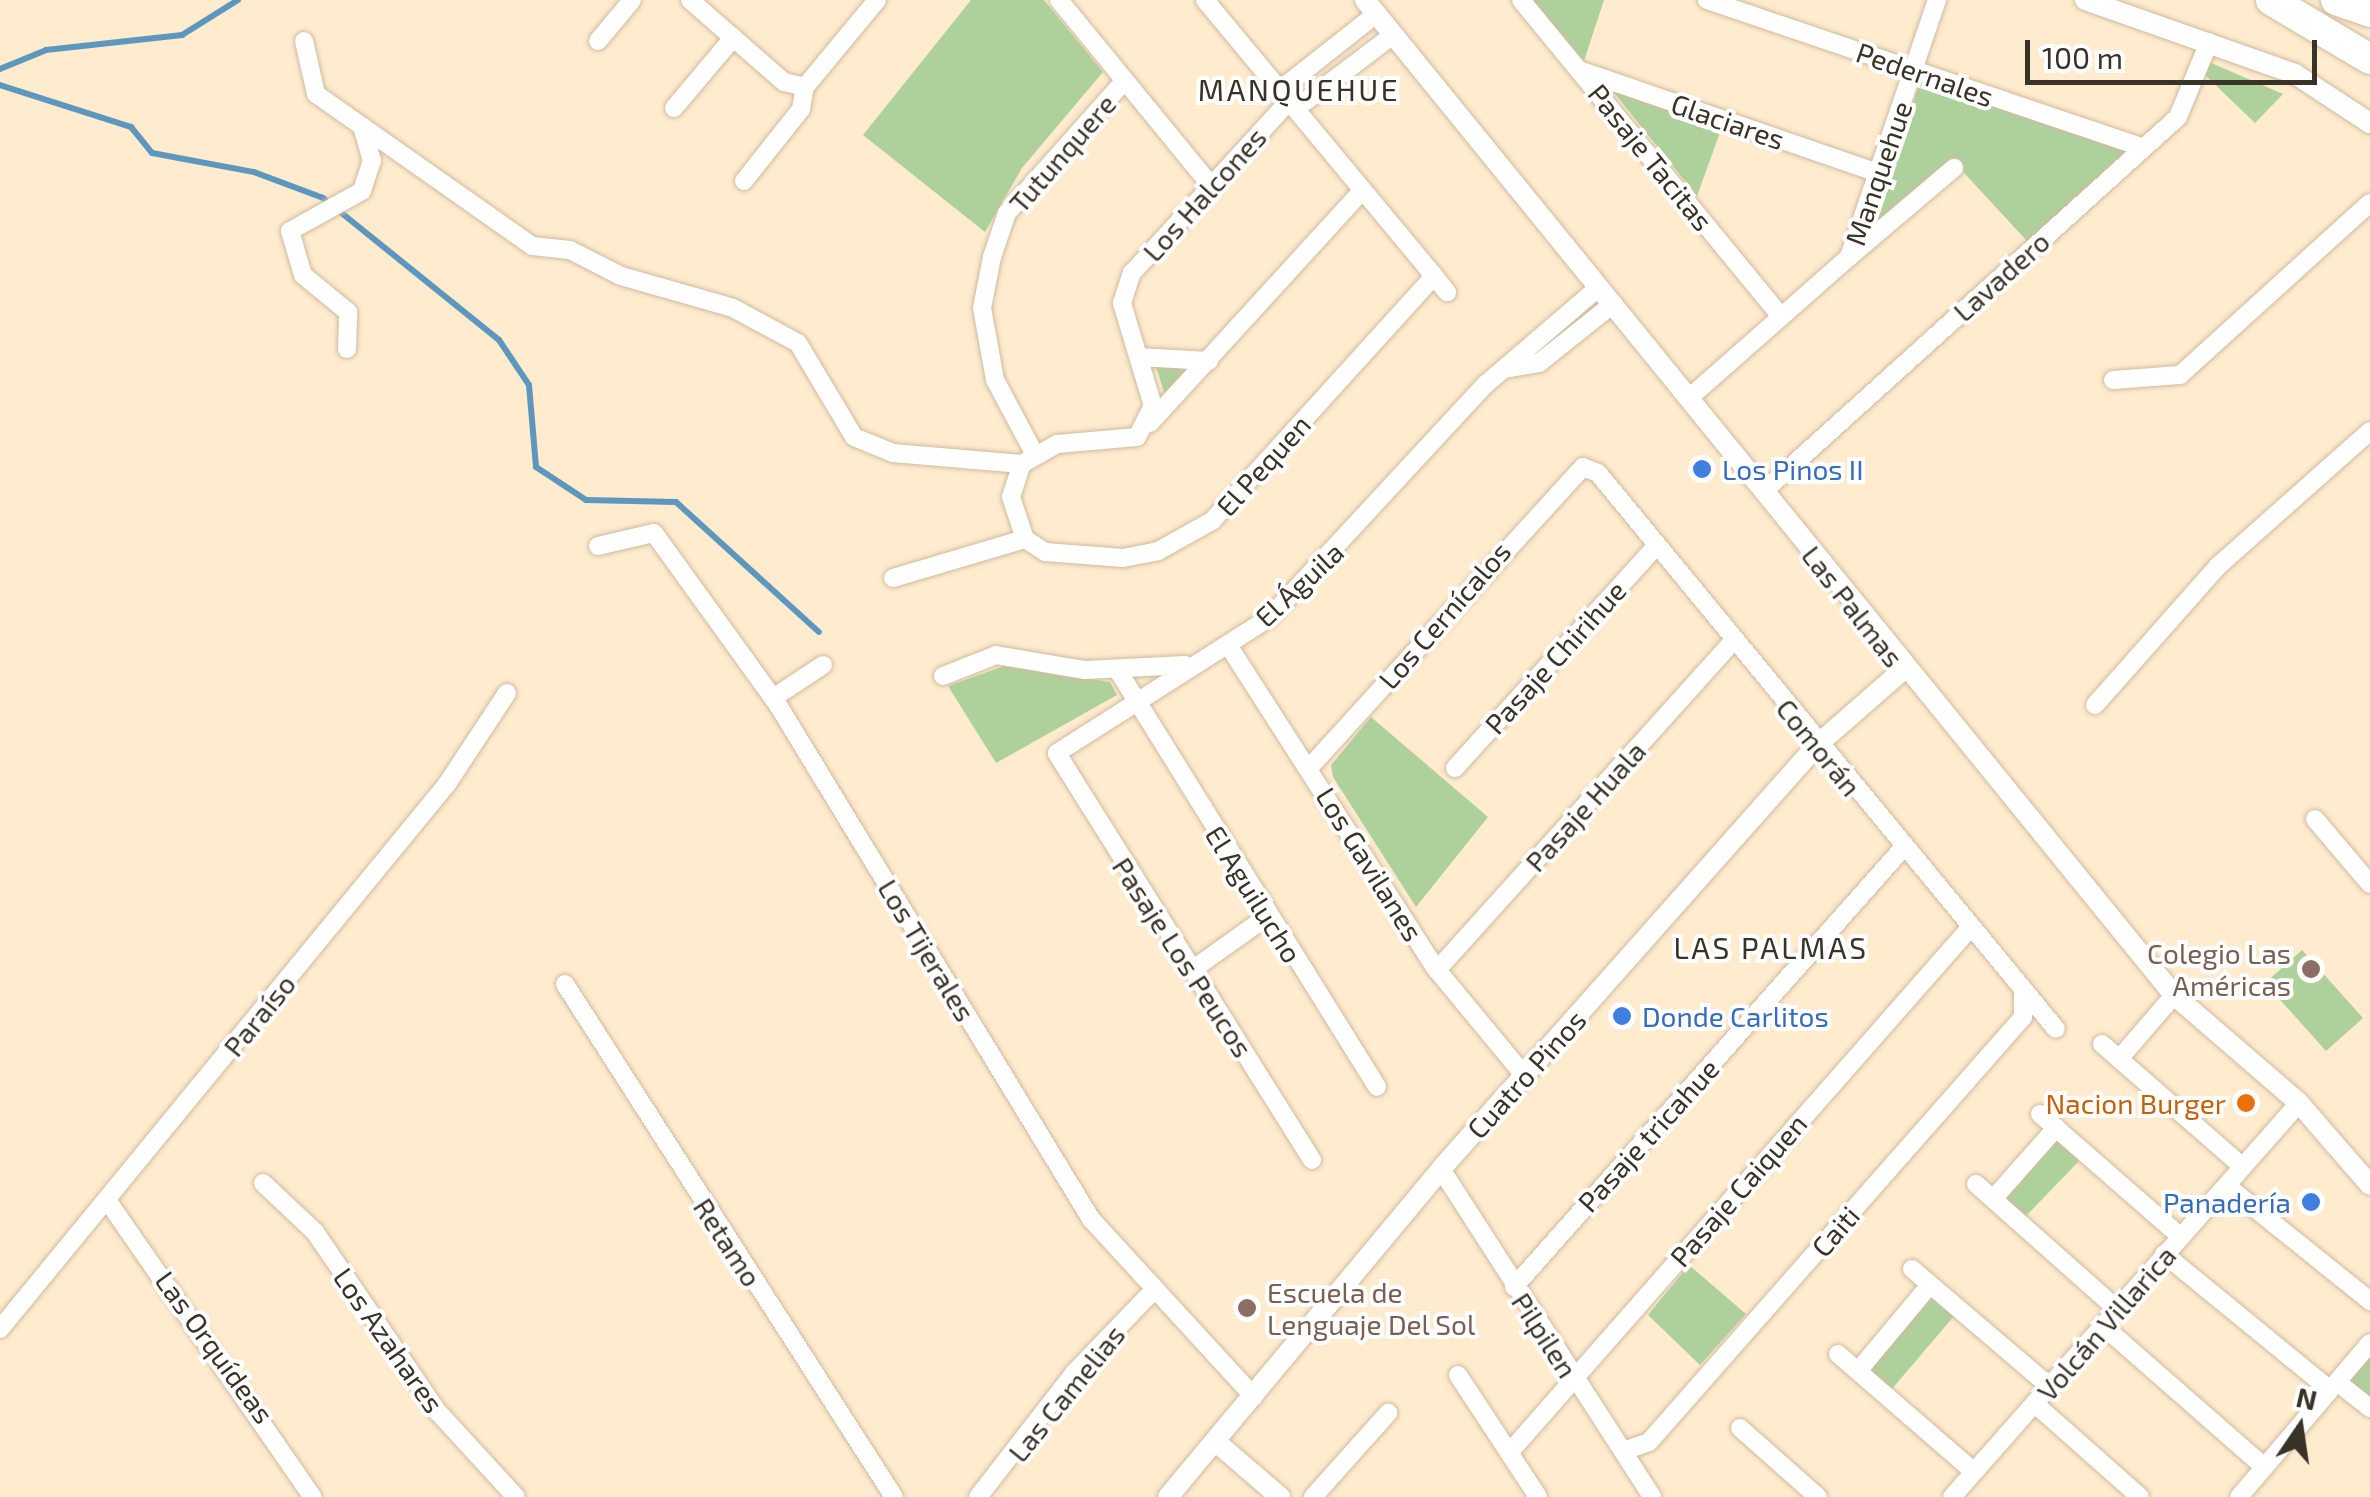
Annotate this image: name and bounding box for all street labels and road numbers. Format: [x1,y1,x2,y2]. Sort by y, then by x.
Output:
street label: Pedernales [1852,35,1998,113]
street label: Pasaje Tacitas [1581,77,1721,237]
street label: Glaciares [1667,86,1789,156]
street label: Tutunquere [1002,87,1122,219]
street label: Manquehue [1838,96,1918,250]
street label: Los Halcones [1135,120,1273,268]
street label: Lavadero [1946,224,2056,328]
street label: El Pequen [1209,407,1317,523]
street label: El Águila [1247,534,1351,634]
street label: Los Cernícalos [1371,535,1517,695]
street label: Las Palmas [1795,539,1911,673]
street label: Pasaje Chirihue [1478,574,1632,740]
street label: Comorán [1770,692,1868,802]
street label: Pasaje Huala [1518,734,1652,878]
street label: Los Gavilanes [1309,781,1431,947]
street label: El Aguilucho [1198,819,1310,969]
street label: Pasaje Los Peucos [1106,851,1260,1063]
street label: Los Tijerales [871,873,983,1027]
street label: Paraíso [216,967,302,1063]
street label: Cuatro Pinos [1460,1003,1592,1145]
street label: Pasaje tricahue [1570,1051,1726,1219]
street label: Pasaje Caiquen [1663,1107,1813,1273]
street label: Retamo [687,1191,769,1293]
street label: Caiti [1804,1199,1866,1263]
street label: Volcán Villarica [2029,1238,2183,1408]
street label: Los Azahares [327,1261,451,1419]
street label: Las Orquídeas [149,1265,281,1429]
street label: Pilpilen [1505,1286,1585,1384]
street label: Las Camelias [1001,1318,1131,1468]

